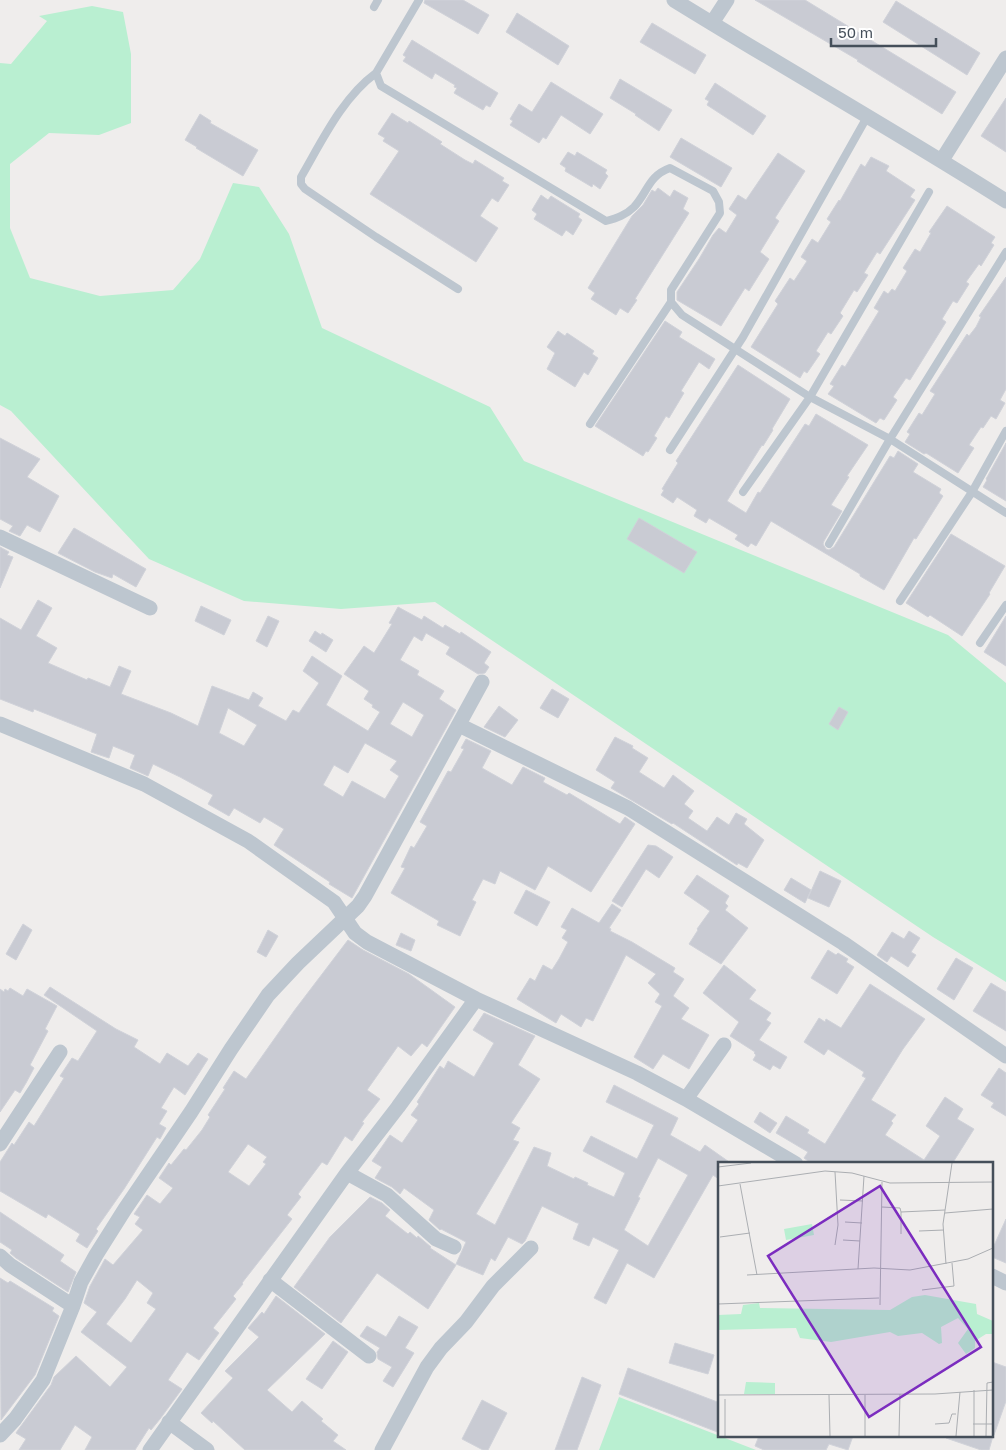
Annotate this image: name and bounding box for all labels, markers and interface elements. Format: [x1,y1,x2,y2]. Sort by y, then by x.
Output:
scale bar [831,15,936,47]
text: 50 m [838,23,873,41]
inset map [718,1162,994,1438]

